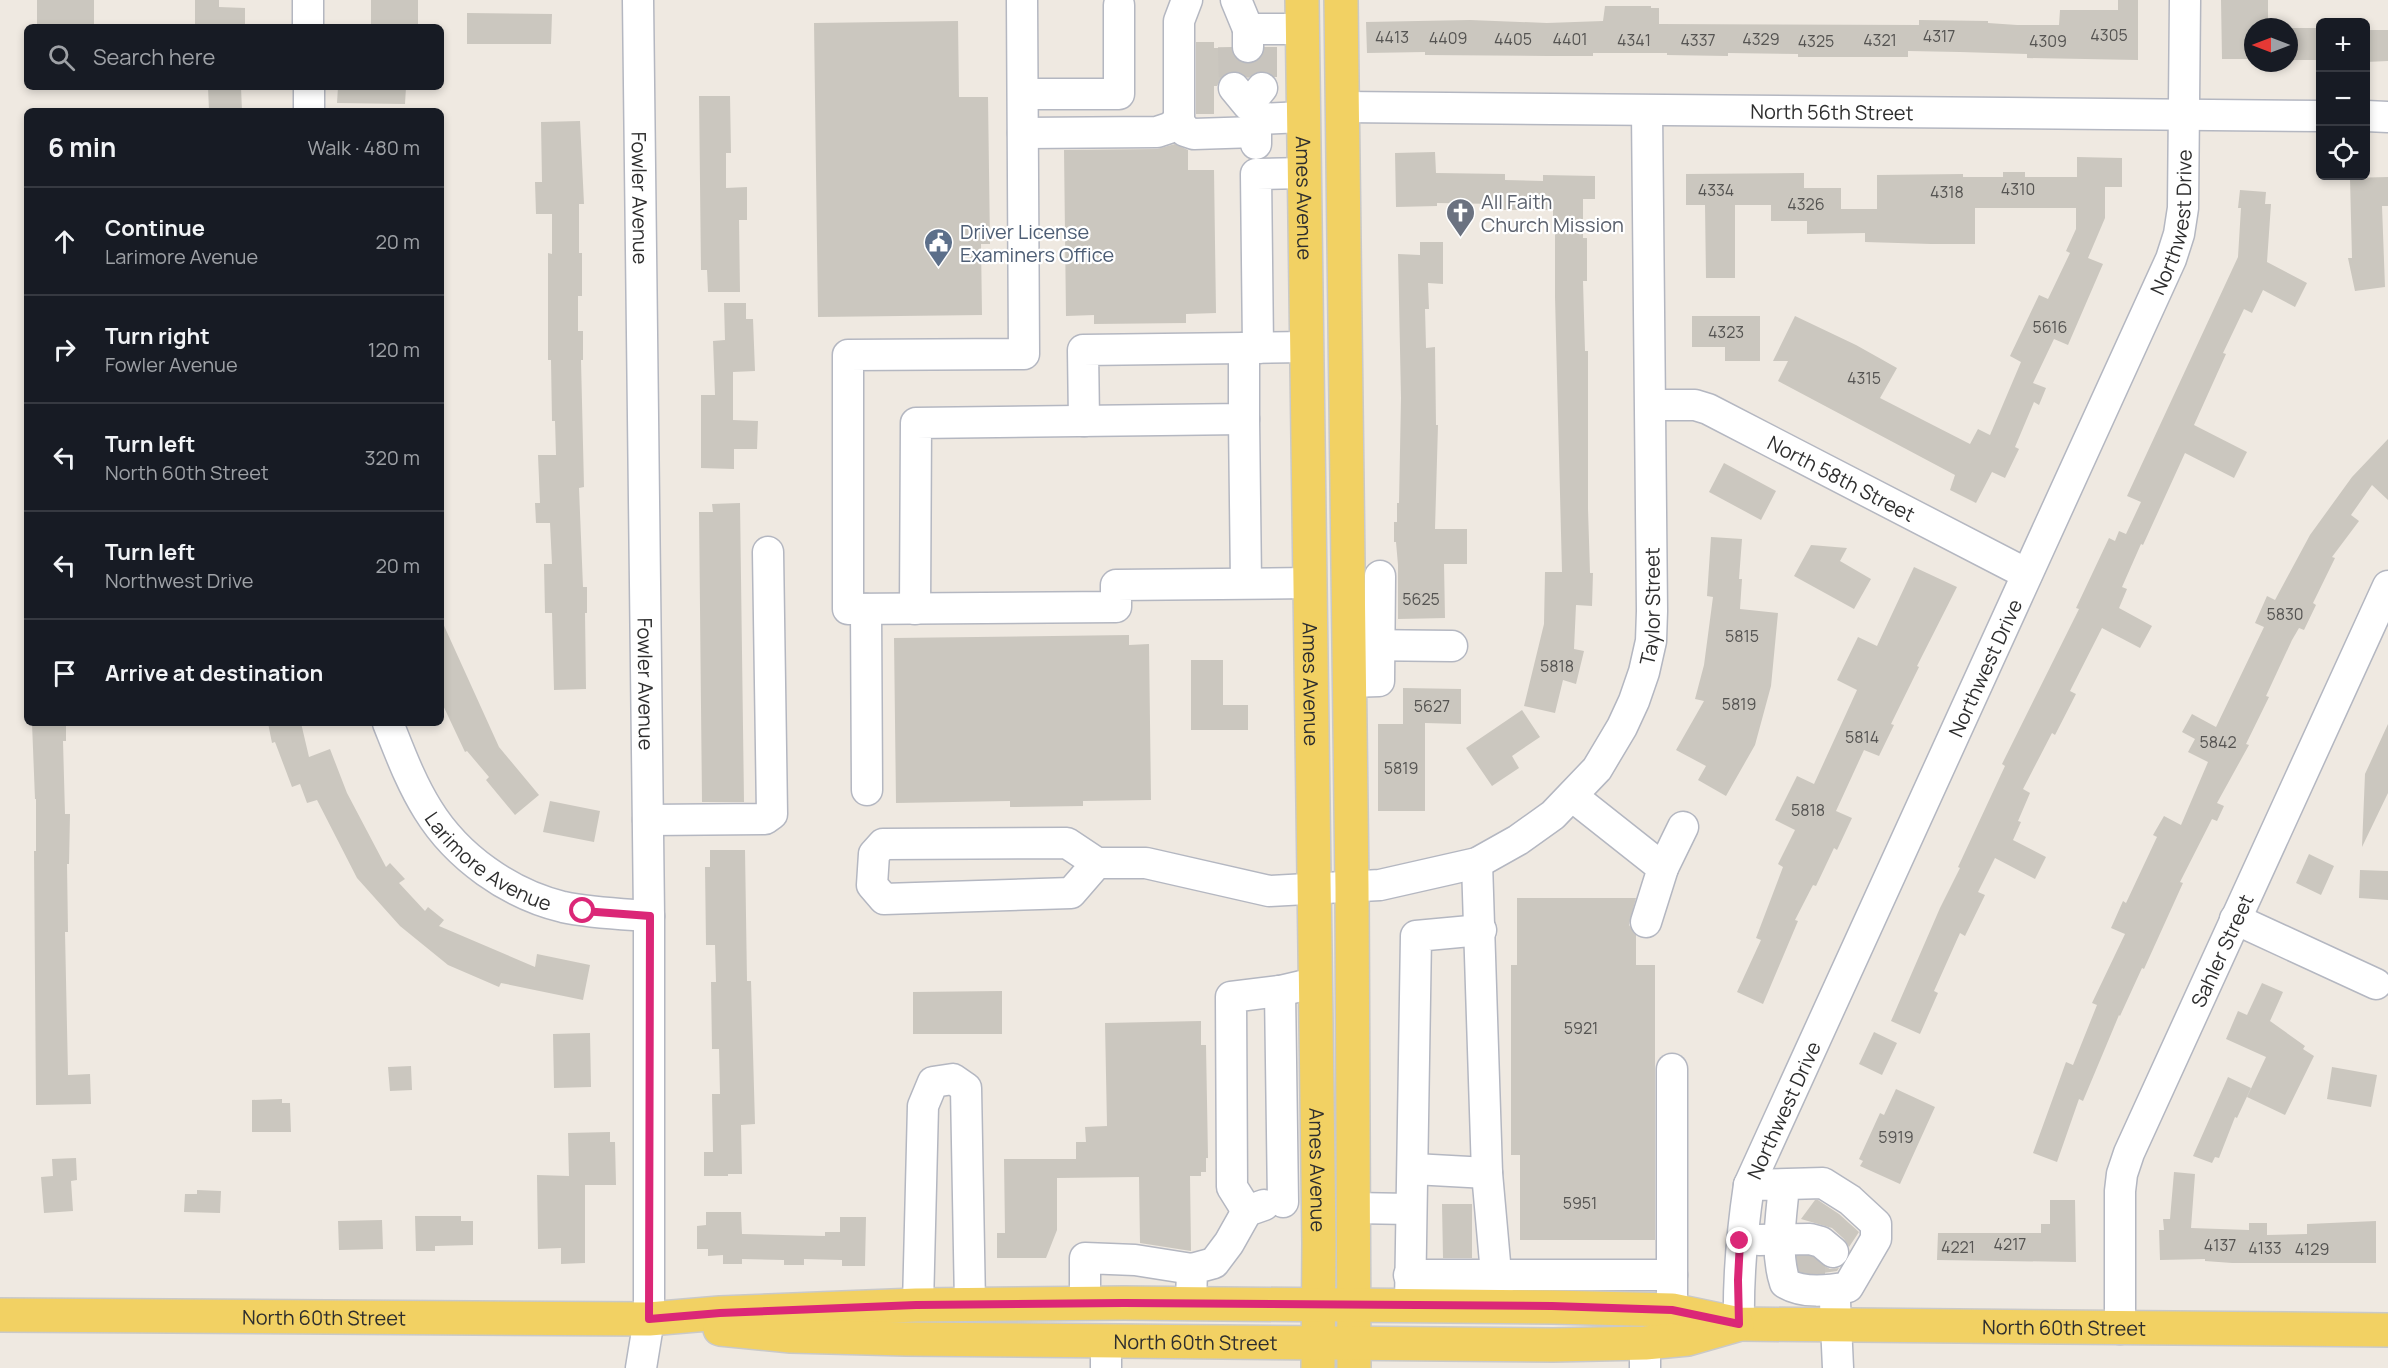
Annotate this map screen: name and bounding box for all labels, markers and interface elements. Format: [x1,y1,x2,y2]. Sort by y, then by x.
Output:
north arrow [2244,18,2298,72]
map controls [2316,18,2370,180]
button: + [2316,18,2370,72]
search box [24,24,444,90]
house number: 4305 [2090,24,2128,46]
house number: 4317 [1923,25,1955,47]
house number: 4413 [1375,26,1409,48]
house number: 4409 [1429,27,1467,49]
house number: 4405 [1494,28,1532,50]
house number: 4401 [1552,28,1588,50]
house number: 4329 [1742,28,1780,50]
house number: 4341 [1617,29,1651,51]
house number: 4337 [1680,29,1716,51]
house number: 4321 [1863,29,1897,51]
house number: 4325 [1798,30,1834,52]
house number: 4309 [2029,30,2067,52]
icon: search [45,41,78,74]
text: Search here [93,42,215,72]
button: − [2316,72,2370,126]
street label: North 56th Street [1750,97,1914,126]
button: locate [2316,126,2370,180]
text: 6 min [48,129,116,165]
street label: Fowler Avenue [626,131,655,264]
text: Walk · 480 m [307,134,420,161]
street label: Ames Avenue [1290,136,1319,260]
street label: Northwest Drive [2143,149,2197,299]
house number: 4310 [2001,178,2035,200]
house number: 4334 [1698,179,1734,201]
house number: 4318 [1930,181,1964,203]
place label: All Faith Church Mission [1481,188,1624,238]
house number: 4326 [1787,193,1825,215]
church icon: All Faith Church Mission [1444,196,1476,238]
text: Continue [105,213,205,243]
place label: Driver License Examiners Office [960,218,1114,268]
icon: ahead [48,225,81,258]
public building icon: Driver License Examiners Office [923,226,955,268]
text: 20 m [375,228,420,255]
text: Larimore Avenue [105,243,258,270]
house number: 5616 [2032,316,2068,338]
text: Turn right [105,321,210,351]
house number: 4323 [1708,321,1744,343]
icon: right [48,333,81,366]
text: 120 m [368,336,420,363]
text: Fowler Avenue [105,351,238,378]
house number: 4315 [1847,367,1881,389]
text: Turn left [105,429,195,459]
street label: North 58th Street [1763,429,1920,527]
icon: left [48,441,81,474]
text: 320 m [364,444,420,471]
text: North 60th Street [105,459,269,486]
text: Turn left [105,537,195,567]
street label: Taylor Street [1632,547,1666,668]
icon: left [48,549,81,582]
text: 20 m [375,552,420,579]
text: Northwest Drive [105,567,254,594]
house number: 5625 [1402,588,1440,610]
street label: Northwest Drive [1942,594,2028,741]
house number: 5830 [2266,603,2304,625]
street label: Fowler Avenue [632,617,661,750]
street label: Ames Avenue [1297,622,1326,746]
house number: 5815 [1725,625,1759,647]
house number: 5818 [1540,655,1574,677]
icon: arrive [48,657,81,690]
text: Arrive at destination [105,658,323,688]
house number: 5819 [1722,693,1756,715]
house number: 5627 [1414,695,1450,717]
house number: 5814 [1845,726,1879,748]
house number: 5842 [2199,731,2237,753]
house number: 5819 [1384,757,1418,779]
house number: 5818 [1791,799,1825,821]
street label: Larimore Avenue [419,806,555,917]
street label: Sahler Street [2184,889,2259,1011]
route start [569,897,595,923]
house number: 5921 [1564,1017,1598,1039]
street label: Northwest Drive [1740,1037,1826,1183]
street label: Ames Avenue [1304,1108,1332,1232]
house number: 5919 [1878,1126,1914,1148]
house number: 5951 [1563,1192,1597,1214]
route end [1726,1227,1752,1253]
house number: 4217 [1994,1233,2026,1255]
house number: 4137 [2204,1234,2236,1256]
house number: 4221 [1941,1236,1975,1258]
house number: 4133 [2248,1237,2282,1259]
house number: 4129 [2295,1238,2329,1260]
street label: North 60th Street [242,1303,406,1331]
street label: North 60th Street [1982,1313,2146,1341]
street label: North 60th Street [1113,1327,1278,1356]

